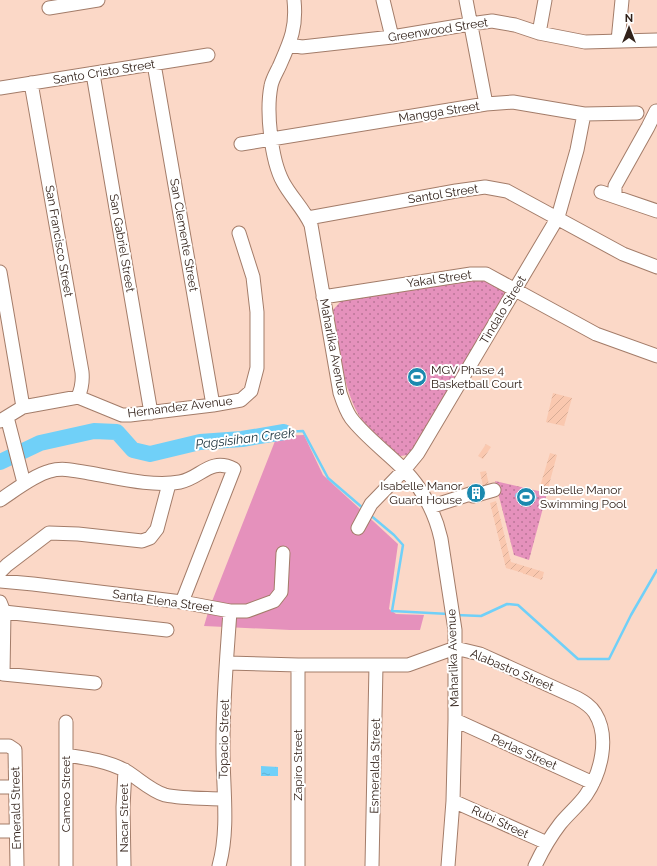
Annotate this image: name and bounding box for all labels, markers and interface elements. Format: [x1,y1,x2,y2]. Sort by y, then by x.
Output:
north arrow [609,8,649,48]
text: N [625,12,633,25]
street label: Greenwood Street [387,15,489,45]
street label: Santo Cristo Street [52,57,156,87]
street label: Mangga Street [398,99,480,125]
street label: San Clemente Street [167,177,201,293]
street label: Santol Street [407,182,479,206]
street label: San Francisco Street [42,184,76,298]
street label: San Gabriel Street [106,193,138,293]
street label: Yakal Street [406,268,472,290]
street label: Tindalo Street [477,273,529,347]
street label: Maharlika Avenue [317,297,349,397]
place label: MGV Phase 4 Basketball Court [431,363,522,391]
sports icon: MGV Phase 4 Basketball Court [406,366,428,388]
street label: Hernandez Avenue [127,394,233,420]
water label: Pagsisihan Creek [194,425,296,452]
place label: Isabelle Manor Guard House [380,479,463,507]
building icon: Isabelle Manor Guard House [465,482,487,504]
place label: Isabelle Manor Swimming Pool [540,483,627,511]
sports icon: Isabelle Manor Swimming Pool [515,486,537,508]
street label: Santa Elena Street [112,587,214,615]
street label: Maharlika Avenue [444,609,462,707]
street label: Alabastro Street [468,646,556,694]
street label: Topacio Street [216,699,232,779]
street label: Esmeralda Street [367,718,383,814]
street label: Zapiro Street [291,729,305,801]
street label: Perlas Street [489,731,559,773]
street label: Cameo Street [59,756,73,832]
street label: Emerald Street [8,766,24,850]
street label: Nacar Street [117,783,131,853]
street label: Rubi Street [469,803,531,841]

